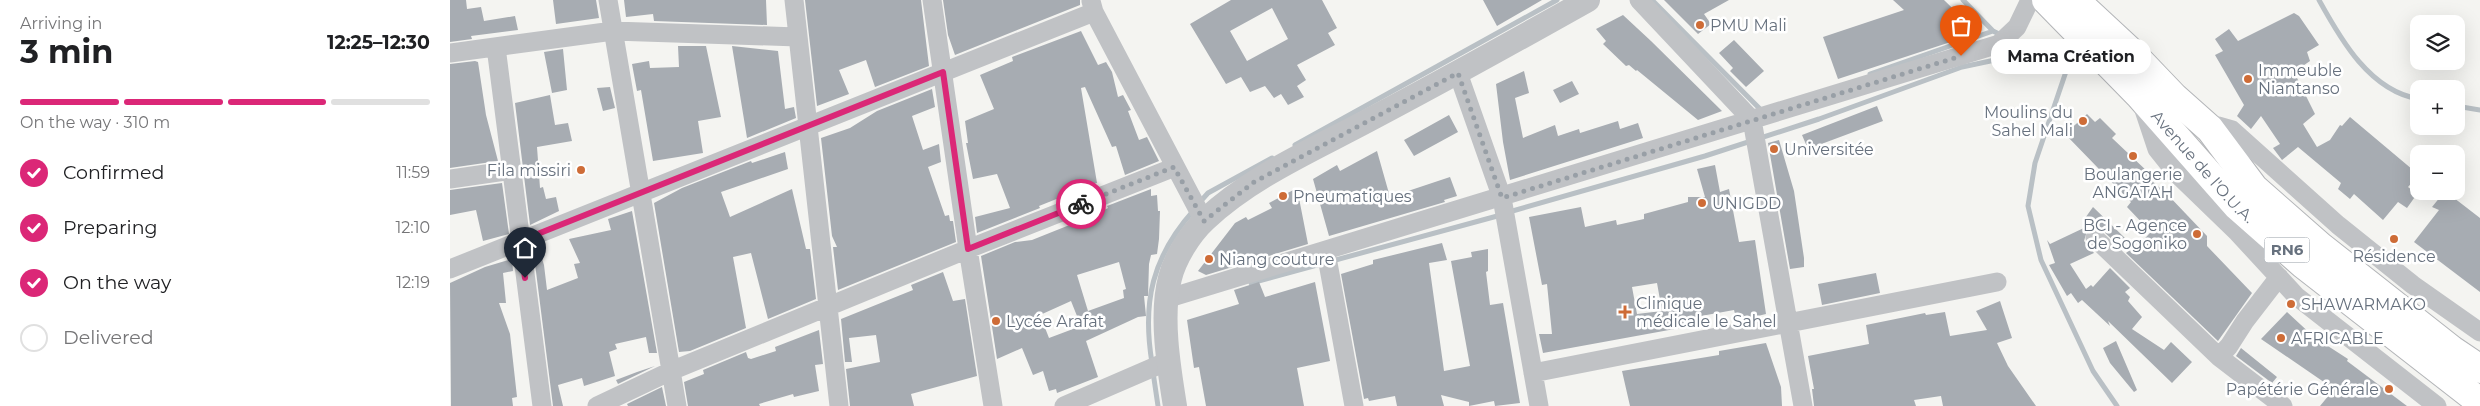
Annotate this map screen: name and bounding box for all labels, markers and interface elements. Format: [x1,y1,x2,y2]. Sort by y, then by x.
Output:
pin [1940,5,1982,56]
icon: bag [1947,12,1975,40]
text: Arriving in [20,14,102,33]
map controls [2410,15,2465,200]
button: layers [2410,15,2465,70]
place label: PMU Mali [1710,16,1787,35]
marker: PMU Mali [1694,19,1706,31]
text: 12:25–12:30 [327,31,430,54]
text: 3 min [20,32,113,71]
callout: Mama Création [1991,38,2151,74]
text: Mama Création [2007,47,2135,66]
place label: Immeuble Niantanso [2258,61,2342,98]
marker: Immeuble Niantanso [2242,73,2254,85]
button: + [2410,80,2465,135]
place label: Moulins du Sahel Mali [1984,103,2073,140]
street label: Avenue de l'O.U.A. [2147,107,2258,227]
text: On the way · 310 m [20,113,170,132]
marker: Moulins du Sahel Mali [2077,115,2089,127]
place label: Universitée [1784,140,1874,159]
marker: Universitée [1768,143,1780,155]
button: − [2410,145,2465,200]
marker: Boulangerie ANGATAH [2127,150,2139,162]
icon: check [20,159,48,187]
text: Confirmed [63,161,164,184]
place label: Fila missiri [487,161,571,180]
text: 11:59 [396,163,430,182]
marker: Fila missiri [575,164,587,176]
place label: Boulangerie ANGATAH [2084,165,2182,202]
courier [1056,179,1106,229]
place label: Pneumatiques [1293,187,1412,206]
icon: bike [1067,190,1095,218]
marker: Pneumatiques [1277,190,1289,202]
place label: UNIGDD [1712,194,1781,213]
marker: UNIGDD [1696,197,1708,209]
icon: check [20,214,48,242]
text: Preparing [63,216,158,239]
place label: BCI - Agence de Sogoniko [2083,216,2187,253]
text: 12:10 [395,218,430,237]
pin [504,227,546,278]
marker: BCI - Agence de Sogoniko [2191,228,2203,240]
marker: Résidence [2388,233,2400,245]
icon: home [511,234,539,262]
road number: RN6 [2264,238,2310,262]
place label: Résidence [2352,247,2436,266]
place label: Niang couture [1219,250,1335,269]
marker: Niang couture [1203,253,1215,265]
icon: check [20,269,48,297]
text: On the way [63,271,171,294]
text: 12:19 [396,273,430,292]
place label: Clinique médicale le Sahel [1636,294,1777,331]
place label: SHAWARMAKO [2301,295,2426,314]
marker: SHAWARMAKO [2285,298,2297,310]
marker: Clinique médicale le Sahel [1618,305,1632,319]
place label: Lycée Arafat [1006,312,1105,331]
marker: Lycée Arafat [990,315,1002,327]
text: Delivered [63,326,154,349]
place label: AFRICABLE [2291,329,2384,348]
marker: AFRICABLE [2275,332,2287,344]
place label: Papétérie Générale [2226,380,2379,399]
marker: Papétérie Générale [2383,383,2395,395]

